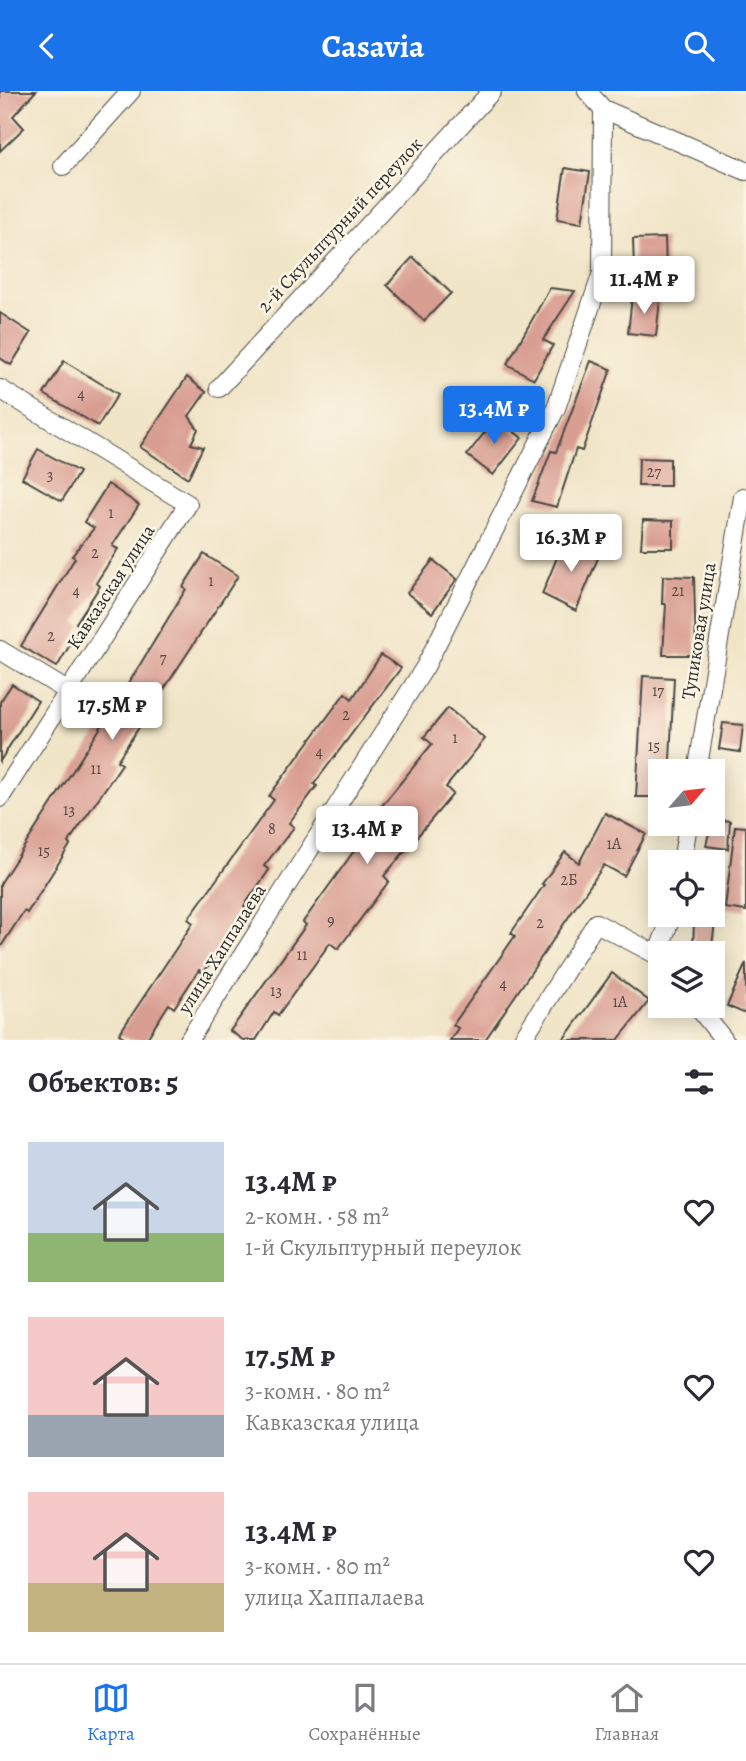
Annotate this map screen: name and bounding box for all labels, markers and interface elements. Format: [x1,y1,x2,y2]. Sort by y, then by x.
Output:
text: Casavia [322,24,424,68]
icon: back [28,27,66,65]
icon: search [680,27,718,65]
street label: 2-й Скульптурный переулок [252,132,428,318]
pin: 11.4M ₽ [579,257,709,316]
text: 11.4M ₽ [610,263,678,294]
house number: 4 [77,383,85,405]
pin: 13.4M ₽ [429,387,559,446]
text: 13.4M ₽ [459,393,529,424]
house number: 27 [647,461,661,483]
house number: 3 [47,464,53,486]
house number: 1 [108,502,114,524]
pin: 16.3M ₽ [506,515,636,574]
street label: Кавказская улица [61,519,161,654]
text: 16.3M ₽ [536,521,606,552]
house number: 2 [91,542,99,564]
street label: Тупиковая улица [675,560,723,701]
house number: 1 [208,570,214,592]
house number: 4 [72,580,80,602]
house number: 21 [671,580,685,602]
house number: 2 [47,625,55,647]
house number: 7 [160,647,167,669]
house number: 17 [652,680,664,702]
pin: 17.5M ₽ [47,683,177,742]
text: 17.5M ₽ [77,689,147,720]
house number: 2 [342,704,350,726]
house number: 1 [452,727,458,749]
house number: 15 [648,735,660,757]
house number: 4 [315,741,323,763]
house number: 11 [91,758,102,780]
north arrow [648,759,724,837]
map controls [648,759,725,1018]
house number: 13 [63,799,75,821]
pin: 13.4M ₽ [302,807,432,866]
text: 13.4M ₽ [332,813,402,844]
house number: 8 [268,818,276,840]
house number: 1А [607,833,622,855]
house number: 15 [38,840,50,862]
button: locate [648,850,725,927]
house number: 2Б [560,869,578,891]
street label: улица Хаппалаева [171,879,272,1020]
house number: 9 [327,910,335,932]
house number: 2 [536,912,544,934]
button: layers [648,941,725,1018]
house number: 11 [297,944,308,966]
house number: 4 [499,973,507,995]
house number: 13 [270,980,282,1002]
house number: 1А [613,991,628,1013]
text: Объектов: 5 [28,1062,178,1102]
icon: filters [680,1063,718,1101]
text: 13.4M ₽ [245,1161,337,1201]
icon: home [84,1170,168,1254]
icon: heart [680,1193,718,1231]
text: 2-комн. · 58 m² [245,1201,389,1232]
text: 1-й Скульптурный переулок [245,1232,522,1263]
text: 17.5M ₽ [245,1336,335,1376]
icon: home [84,1345,168,1429]
icon: heart [680,1368,718,1406]
text: 3-комн. · 80 m² [245,1376,390,1407]
text: Кавказская улица [245,1407,419,1438]
text: 13.4M ₽ [245,1511,337,1551]
icon: home [84,1520,168,1604]
icon: heart [680,1543,718,1581]
text: 3-комн. · 80 m² [245,1551,390,1582]
text: улица Хаппалаева [245,1582,425,1613]
tab: Карта [87,1679,135,1747]
tab: Сохранённые [309,1679,421,1747]
tab: Главная [594,1679,659,1747]

